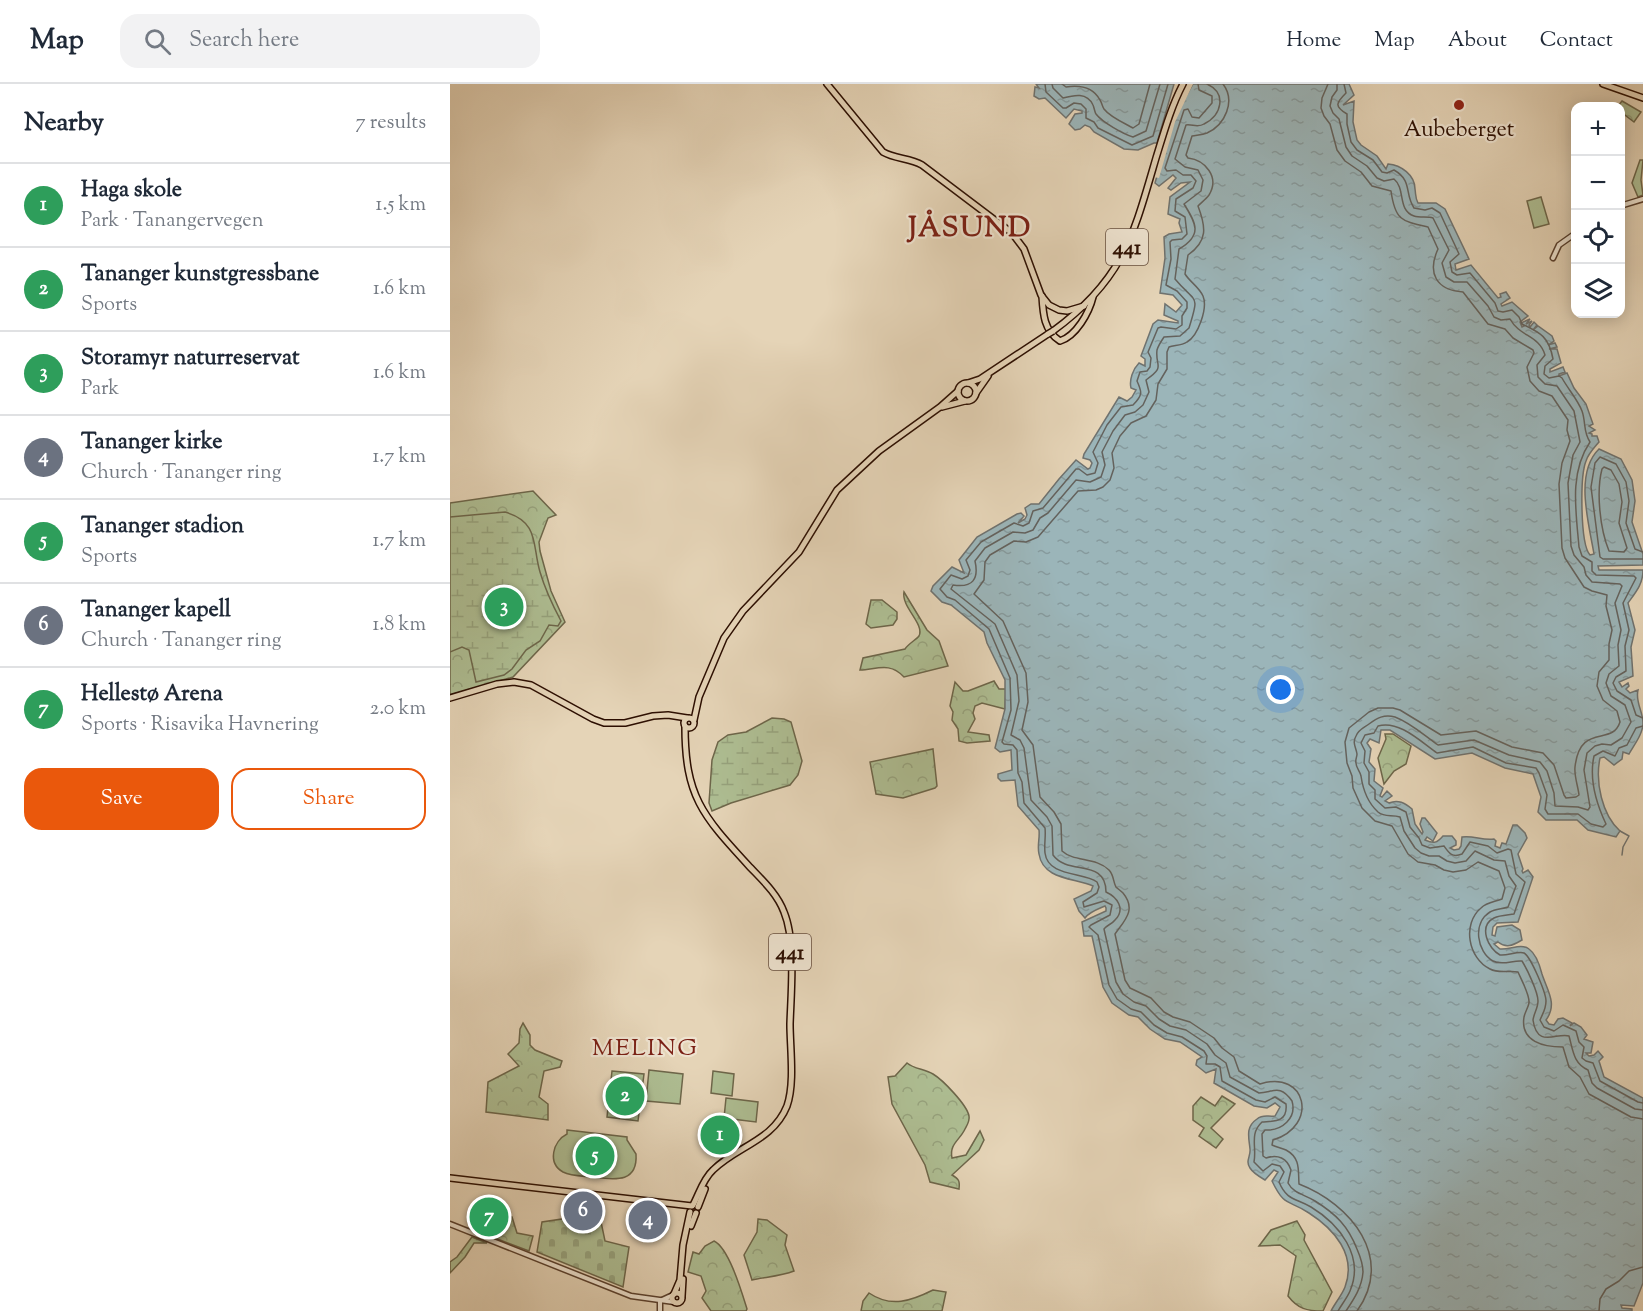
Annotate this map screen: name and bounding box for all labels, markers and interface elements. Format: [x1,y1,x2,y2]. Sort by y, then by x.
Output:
search box [120,14,540,68]
text: Map [30,21,84,61]
icon: search [141,25,174,58]
text: Search here [189,25,299,57]
text: Home [1286,26,1341,56]
text: Map [1374,26,1415,56]
text: About [1448,26,1507,56]
text: Contact [1540,26,1613,56]
marker: Aubeberget [1452,98,1466,112]
map controls [1571,102,1625,318]
button: + [1571,102,1625,156]
text: Nearby [24,105,104,142]
text: 7 results [355,109,426,138]
place label: Aubeberget [1404,115,1515,147]
button: − [1571,156,1625,210]
text: Haga skole [81,175,182,207]
text: 1 [40,191,47,220]
text: 1.5 km [376,191,426,220]
text: Park · Tanangervegen [81,207,263,236]
district label: JÅSUND [906,209,1032,249]
button: locate [1571,210,1625,264]
road number: 441 [1106,229,1148,265]
text: Tananger kunstgressbane [81,259,319,291]
button: layers [1571,264,1625,318]
text: 2 [39,275,48,304]
text: 1.6 km [373,275,426,304]
text: Sports [81,291,137,320]
text: Storamyr naturreservat [81,343,299,375]
text: 3 [39,359,48,388]
text: 1.6 km [373,359,426,388]
text: Park [81,375,119,404]
text: Tananger kirke [81,427,223,459]
text: 4 [38,443,49,472]
text: 1.7 km [372,443,426,472]
text: Church · Tananger ring [81,459,281,488]
text: Tananger stadion [81,511,244,543]
text: 5 [40,527,47,556]
text: 1.7 km [372,527,426,556]
text: Sports [81,543,137,572]
pin: 3 [484,584,524,630]
text: Tananger kapell [81,595,231,627]
text: 6 [39,611,48,640]
text: 1.8 km [372,611,426,640]
text: Church · Tananger ring [81,627,281,656]
your location [1266,675,1295,704]
text: Hellestø Arena [81,679,223,711]
text: 7 [38,695,49,724]
text: 2.0 km [370,695,426,724]
text: Sports · Risavika Havnering [81,711,319,740]
button: Save [24,768,219,830]
button: Share [231,768,426,830]
road number: 441 [769,934,811,970]
district label: MELING [592,1032,698,1066]
pin: 2 [606,1074,645,1118]
pin: 1 [700,1112,740,1158]
pin: 5 [576,1134,614,1178]
pin: 6 [564,1188,602,1234]
pin: 7 [470,1194,508,1240]
pin: 4 [628,1198,668,1242]

